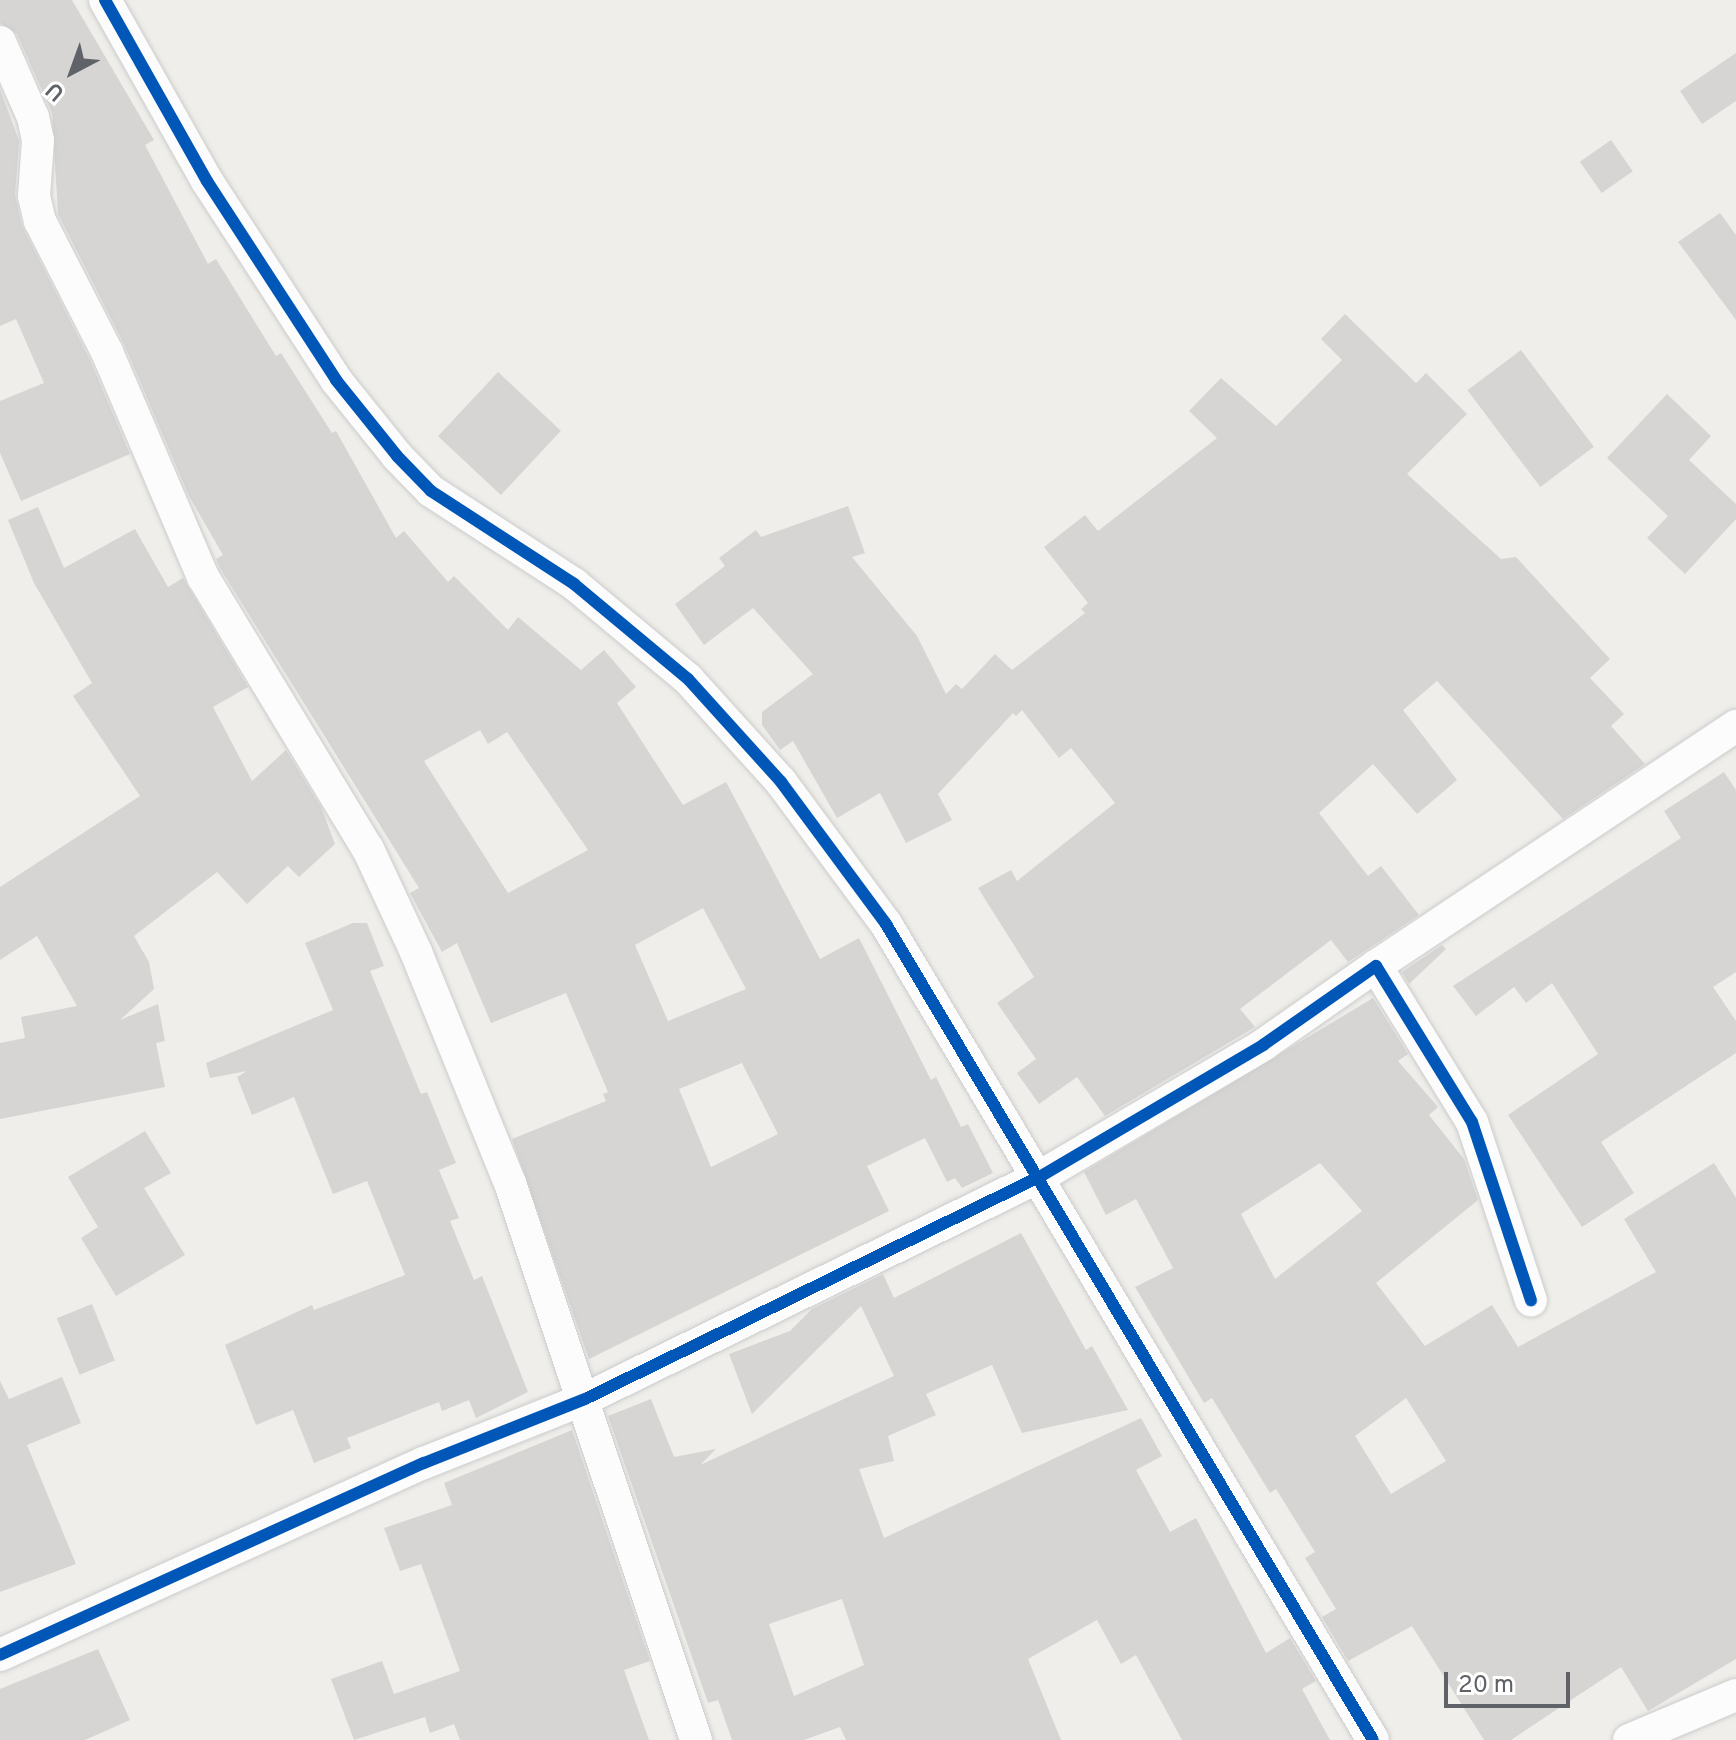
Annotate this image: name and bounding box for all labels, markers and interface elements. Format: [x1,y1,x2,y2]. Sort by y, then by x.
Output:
north arrow [32,32,112,112]
text: U [41,75,71,106]
scale bar [1448,1656,1574,1706]
text: 20 m [1458,1671,1514,1701]

